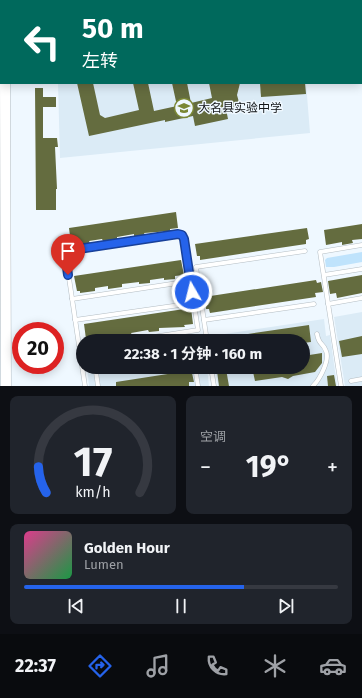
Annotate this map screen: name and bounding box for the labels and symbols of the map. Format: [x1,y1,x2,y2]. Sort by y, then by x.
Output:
school or university icon: 大名县实验中学 [173,97,195,119]
place label: 大名县实验中学 [198,101,282,115]
pin [51,234,85,275]
position arrow [171,271,213,313]
speed limit sign: 20 [12,322,64,374]

